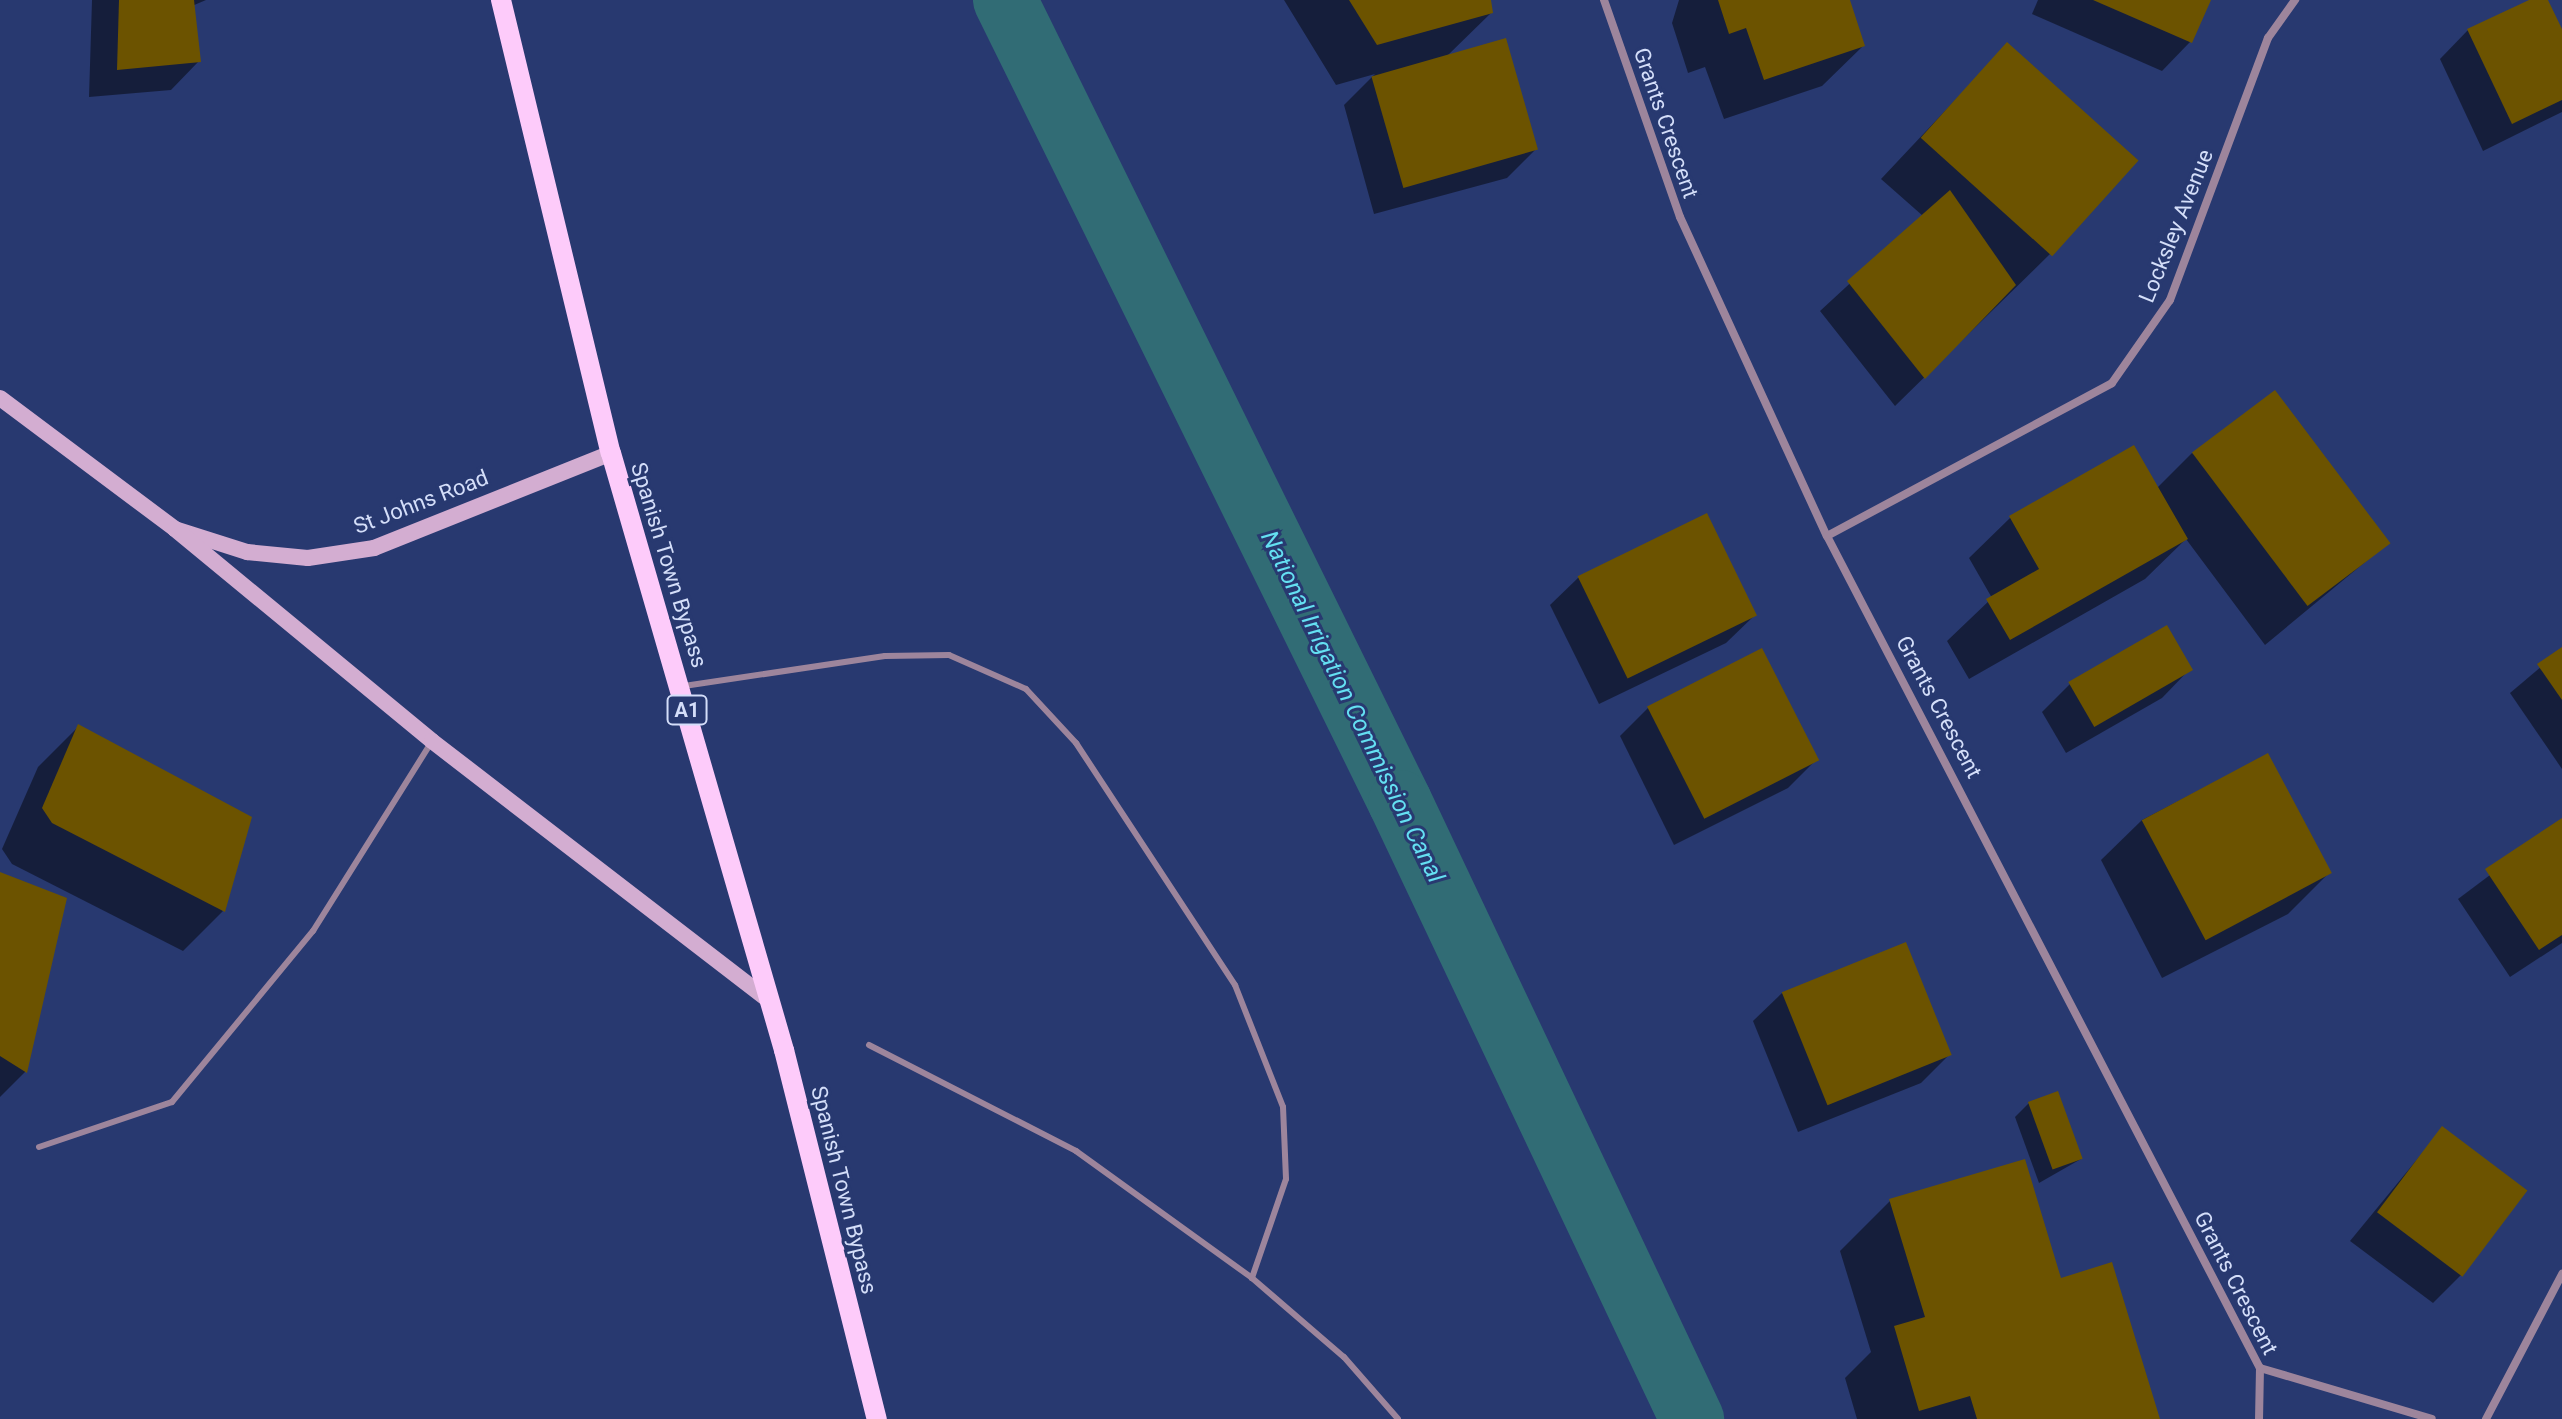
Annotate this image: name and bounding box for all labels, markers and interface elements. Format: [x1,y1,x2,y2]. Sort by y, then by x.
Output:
street label: Grants Crescent [1628,44,1704,202]
street label: Locksley Avenue [2133,145,2219,307]
street label: Spanish Town Bypass [625,459,713,671]
street label: St Johns Road [350,464,492,540]
water label: National Irrigation Commission Canal [1254,527,1450,887]
street label: Grants Crescent [1890,631,1988,783]
road number: A1 [665,694,709,726]
street label: Spanish Town Bypass [805,1083,883,1297]
street label: Grants Crescent [2189,1207,2283,1359]

